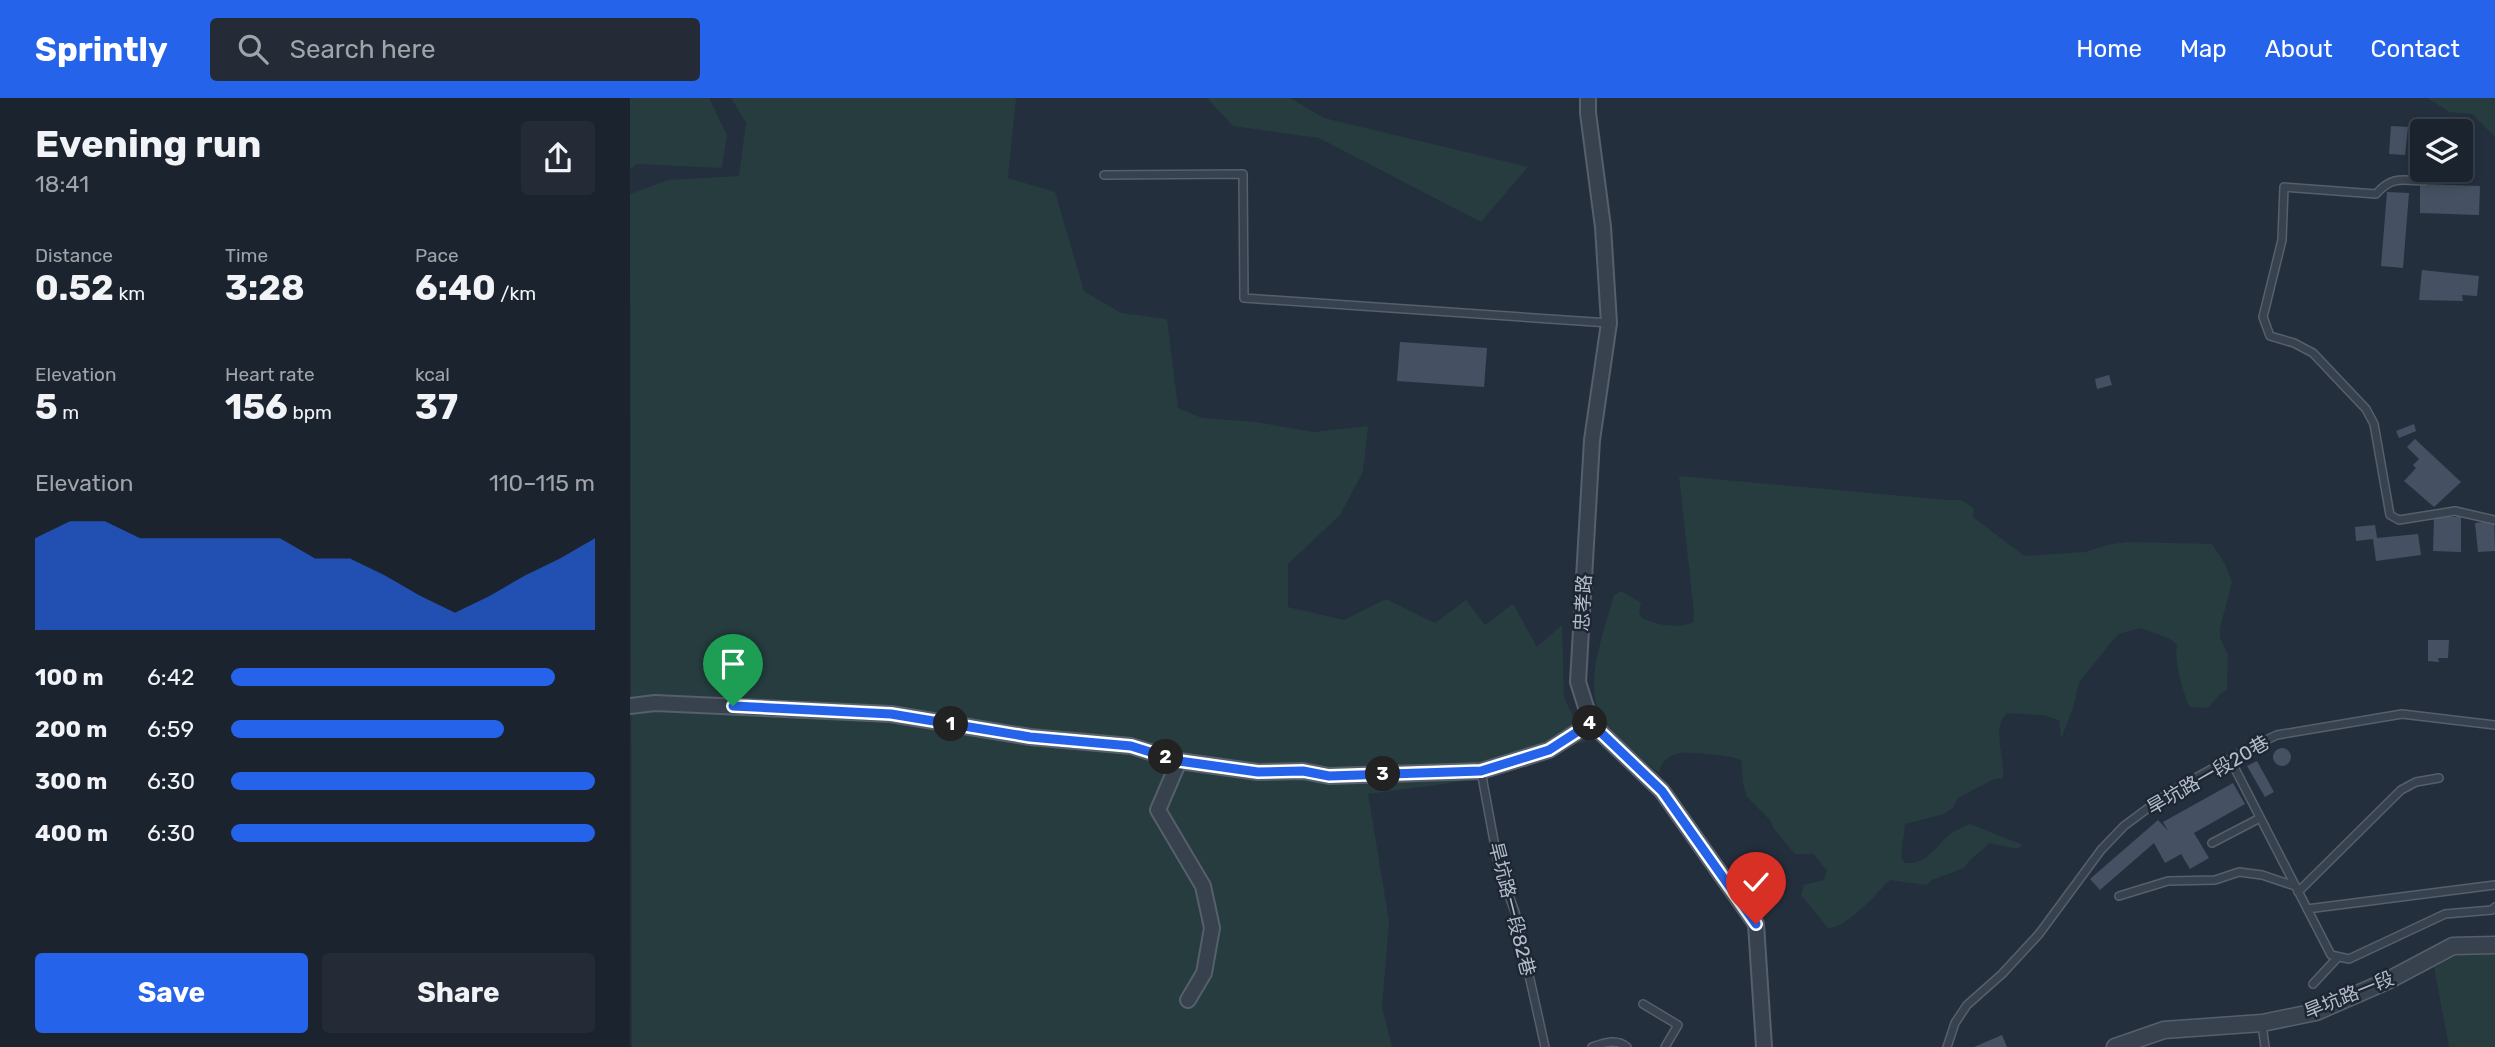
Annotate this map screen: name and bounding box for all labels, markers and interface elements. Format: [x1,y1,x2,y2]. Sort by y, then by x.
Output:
search box [210,18,700,81]
text: Sprintly [35,30,168,69]
icon: search [234,30,272,68]
text: Search here [290,34,436,65]
text: Home [2076,35,2142,63]
text: Map [2180,35,2227,63]
text: About [2265,35,2333,63]
text: Contact [2371,35,2460,63]
map controls [2410,119,2473,182]
button: layers [2410,119,2473,182]
text: Evening run [35,121,261,167]
button: share [521,121,595,195]
text: 18:41 [35,170,89,198]
text: Distance [35,244,113,267]
text: Time [225,244,268,267]
text: Pace [415,244,459,267]
text: 0.52 [35,267,114,309]
text: 3:28 [225,267,305,309]
text: 6:40 [415,267,496,309]
text: km [114,282,145,305]
text: /km [496,282,536,305]
text: Elevation [35,363,116,386]
text: Heart rate [225,363,315,386]
text: kcal [415,363,450,386]
text: 5 [35,386,58,428]
text: 156 [225,386,288,428]
text: 37 [415,386,458,428]
text: m [58,401,79,424]
text: bpm [288,401,332,424]
text: Elevation [35,469,134,497]
text: 110–115 m [489,469,595,497]
street label: 忠孝路 [1570,574,1596,632]
pin [703,634,763,706]
icon: arrive [714,645,752,683]
text: 100 m [35,663,104,691]
text: 6:42 [147,663,195,691]
pin: 1 [934,706,968,742]
pin: 4 [1572,706,1608,740]
text: 4 [1583,711,1596,734]
text: 1 [946,712,955,735]
text: 200 m [35,715,107,743]
text: 6:59 [147,715,194,743]
street label: 旱坑路一段20巷 [2143,731,2273,819]
pin: 2 [1148,740,1184,774]
text: 2 [1159,745,1172,768]
pin: 3 [1366,756,1400,792]
text: 3 [1376,762,1389,785]
text: 300 m [35,767,107,795]
text: 6:30 [147,767,195,795]
text: 400 m [35,819,108,847]
text: 6:30 [147,819,195,847]
street label: 旱坑路一段82巷 [1484,840,1540,978]
pin [1726,852,1786,924]
icon: check [1737,863,1775,901]
button: Save [35,953,308,1033]
button: Share [322,953,595,1033]
street label: 旱坑路一段 [2301,967,2397,1023]

